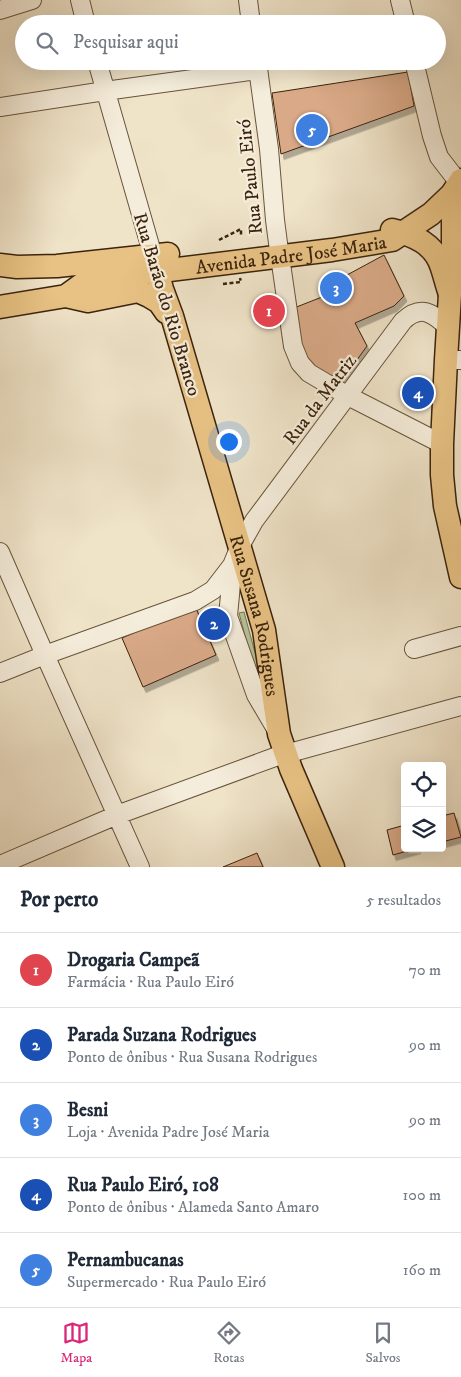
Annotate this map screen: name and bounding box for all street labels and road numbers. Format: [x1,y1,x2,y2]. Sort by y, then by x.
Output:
street label: Rua Paulo Eiró [233,118,268,236]
street label: Rua Barão do Rio Branco [128,210,205,399]
street label: Avenida Padre José Maria [194,231,388,280]
street label: Rua da Matriz [279,350,362,450]
street label: Rua Susana Rodrigues [224,532,283,698]

